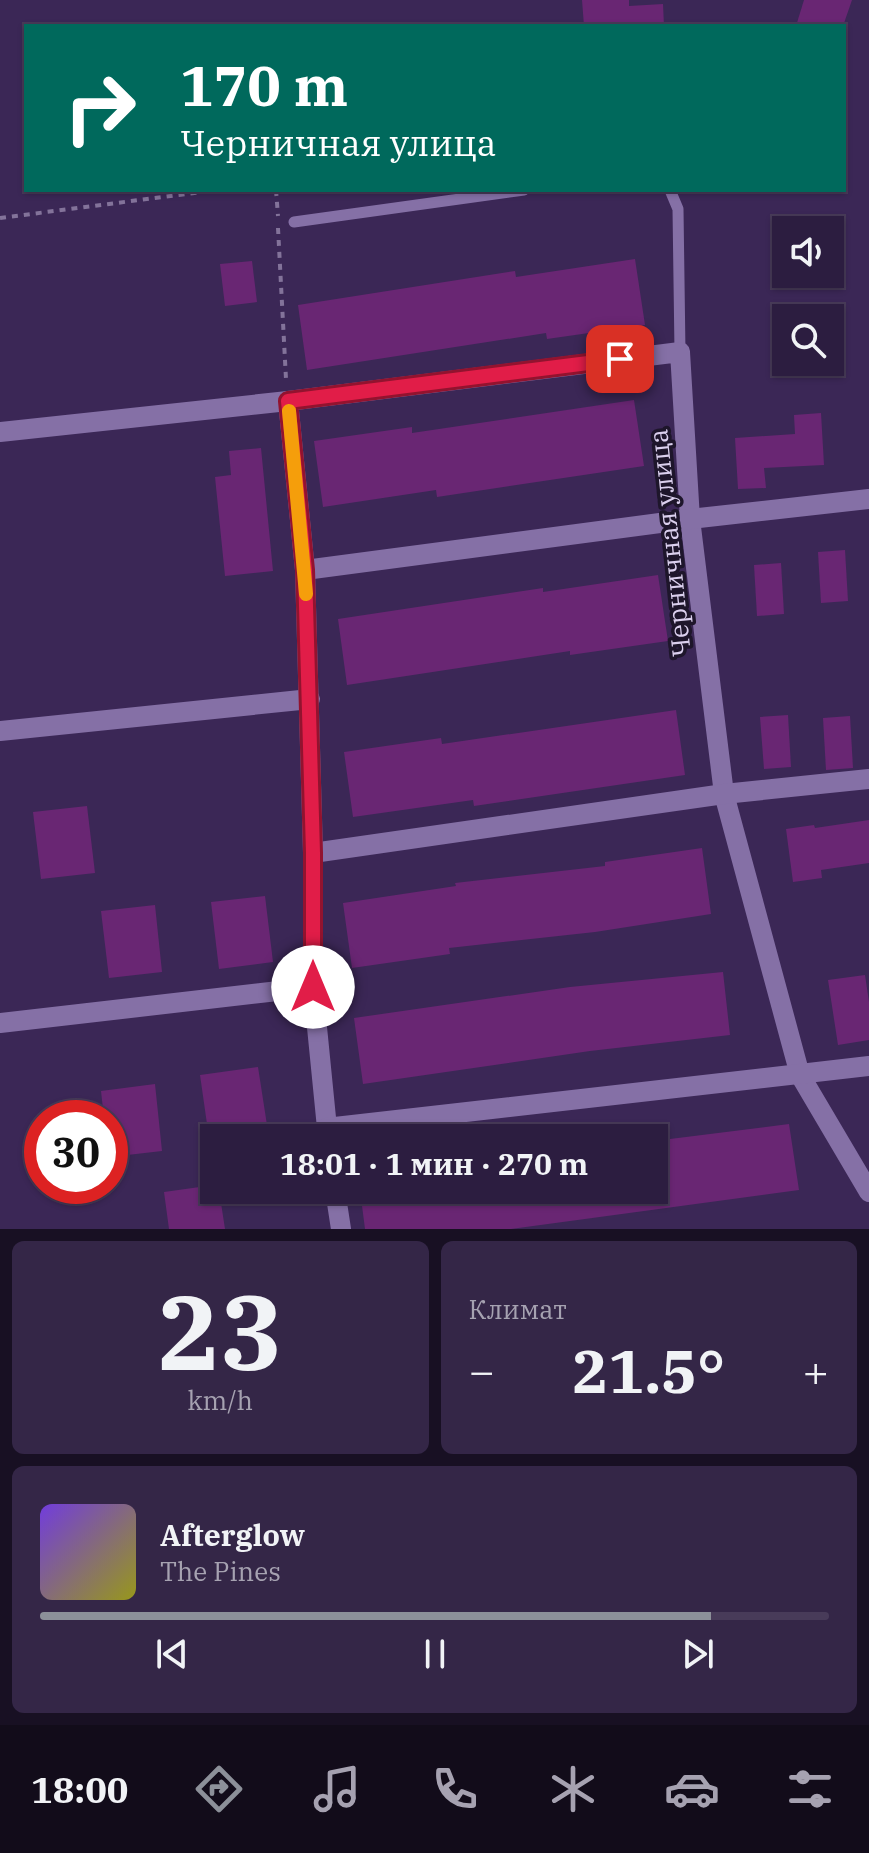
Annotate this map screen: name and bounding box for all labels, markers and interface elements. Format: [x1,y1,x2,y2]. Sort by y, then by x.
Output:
text: 170 m [180,49,348,121]
icon: right [48,56,152,160]
text: Черничная улица [180,119,496,166]
map controls [772,216,844,376]
button: sound [772,216,844,288]
button: search [772,304,844,376]
pin [586,325,654,393]
icon: arrive [598,337,642,381]
street label: Черничная улица [640,428,698,659]
position arrow [271,945,355,1029]
speed limit sign: 30 [24,1100,128,1204]
text: 18:01 · 1 мин · 270 m [280,1144,588,1183]
text: 23 [158,1263,283,1399]
text: Климат [469,1292,567,1326]
text: 21.5° [572,1331,725,1410]
text: − [469,1342,495,1399]
text: + [803,1342,829,1399]
text: km/h [187,1383,253,1417]
text: Afterglow [160,1515,305,1554]
text: The Pines [160,1554,281,1588]
icon: previous [150,1632,194,1676]
icon: pause [413,1632,457,1676]
icon: next [676,1632,720,1676]
icon: directions [191,1761,247,1817]
icon: music [309,1761,365,1817]
icon: phone [427,1761,483,1817]
icon: climate [545,1761,601,1817]
icon: car [664,1761,720,1817]
icon: filters [782,1761,838,1817]
text: 18:00 [31,1766,128,1813]

